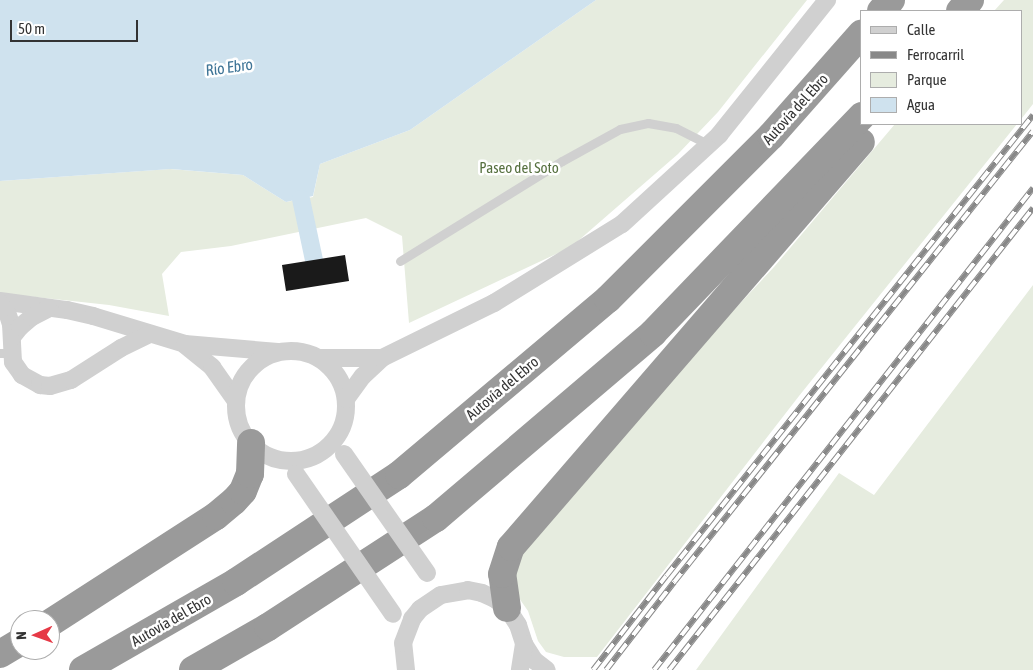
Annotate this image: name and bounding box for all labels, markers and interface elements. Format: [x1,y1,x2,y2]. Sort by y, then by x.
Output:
scale bar [12,10,140,42]
legend [860,10,1023,125]
text: 50 m [18,20,45,37]
text: Calle [907,21,935,38]
text: Ferrocarril [907,46,964,63]
water label: Río Ebro [204,54,254,80]
street label: Autovía del Ebro [758,70,832,148]
text: Parque [907,71,947,88]
text: Agua [907,96,935,113]
park label: Paseo del Soto [479,159,559,177]
street label: Autovía del Ebro [462,352,542,424]
street label: Autovía del Ebro [128,590,214,650]
north arrow [10,610,60,660]
text: N [13,631,29,640]

